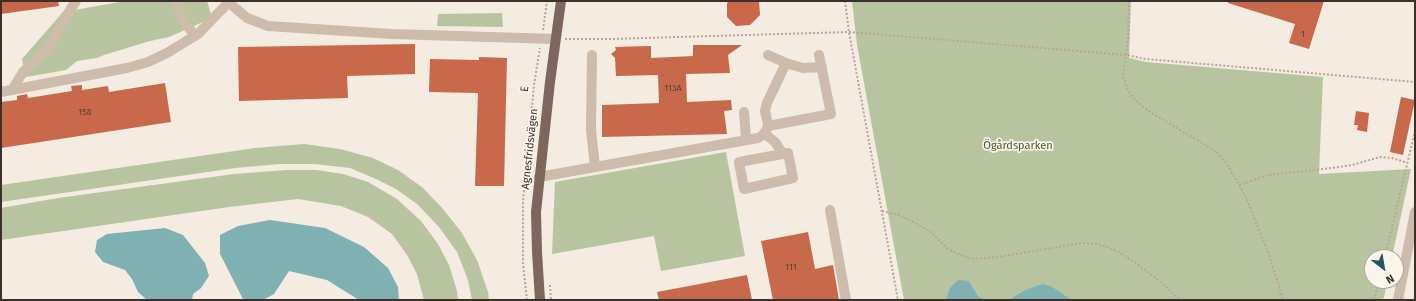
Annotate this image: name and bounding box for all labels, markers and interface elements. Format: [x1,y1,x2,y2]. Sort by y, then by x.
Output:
house number: 1 [1301,29,1305,39]
house number: 113A [664,83,682,93]
street label: E [518,85,532,93]
house number: 158 [78,107,92,117]
street label: Agnesfridsvägen [519,108,541,190]
park label: Ögårdsparken [983,139,1053,153]
north arrow [1364,249,1404,289]
house number: 111 [785,262,797,272]
text: N [1383,271,1396,286]

